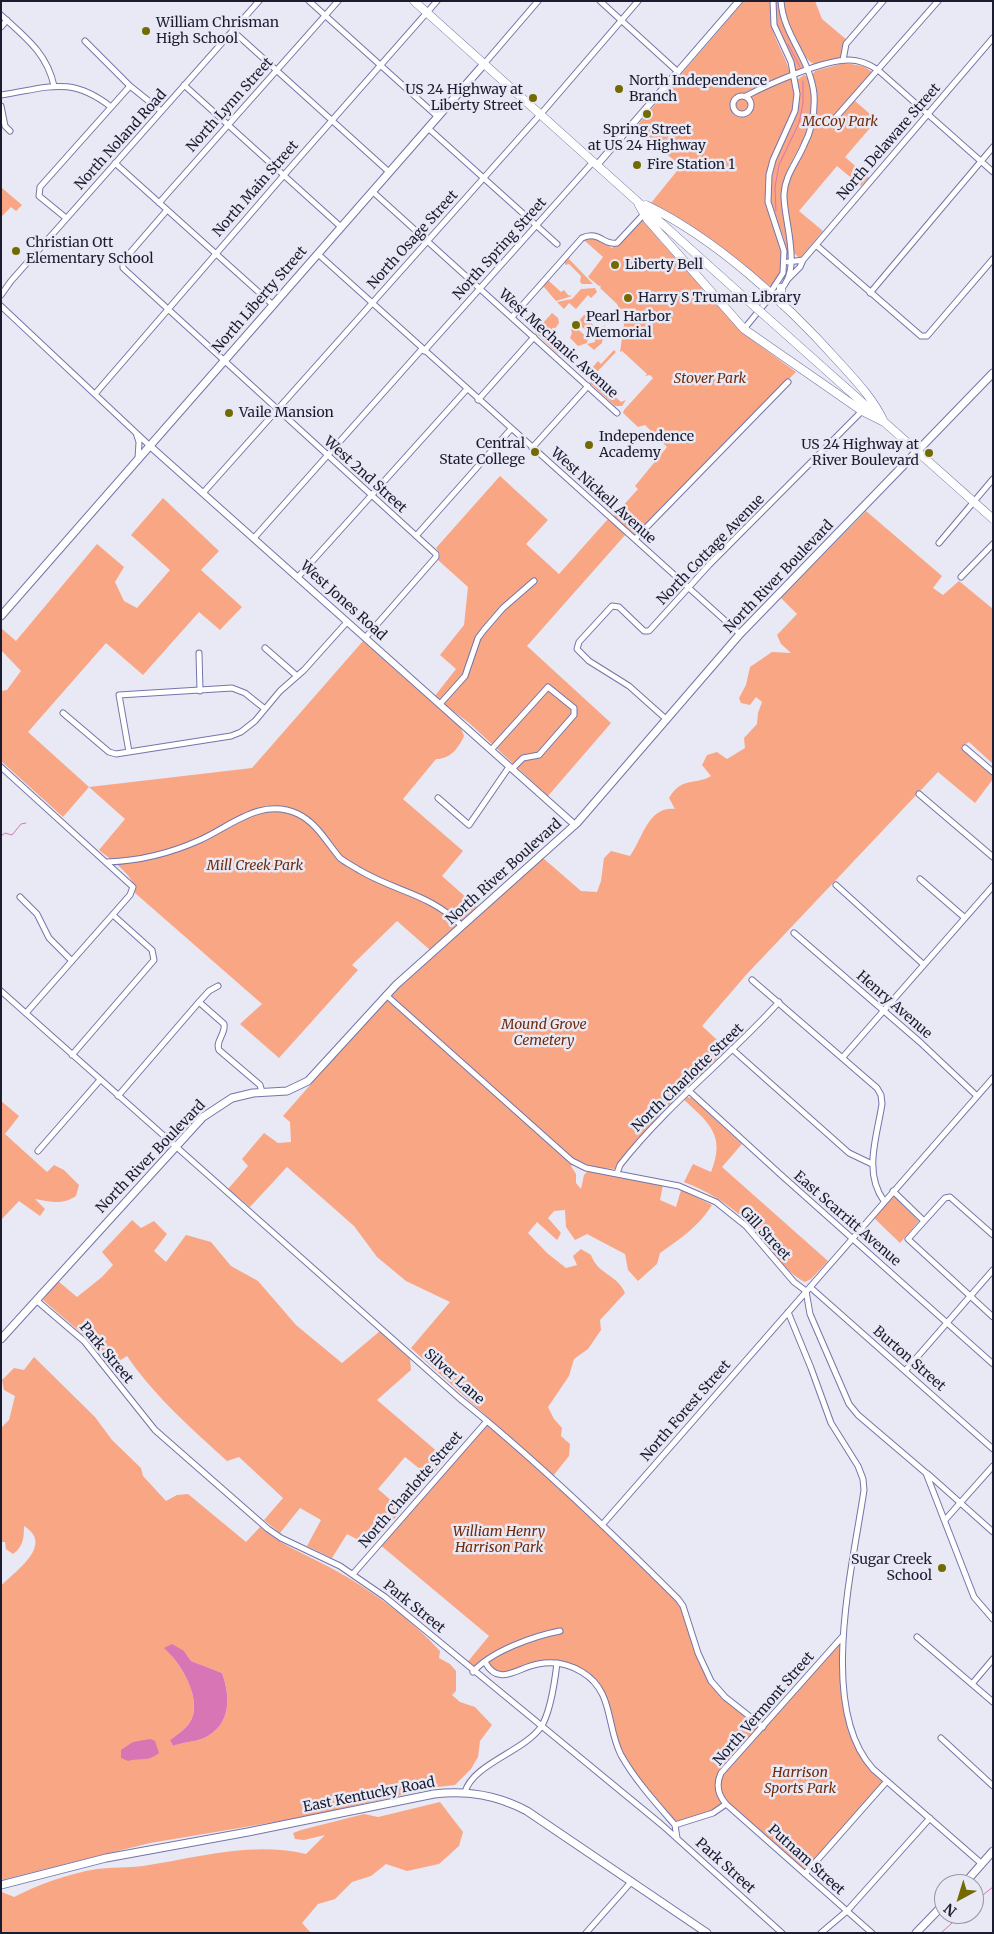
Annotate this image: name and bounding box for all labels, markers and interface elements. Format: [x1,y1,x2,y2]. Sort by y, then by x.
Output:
place label: William Chrisman High School [156,15,279,48]
marker: William Chrisman High School [140,25,152,37]
street label: North Lynn Street [183,54,277,156]
place label: North Independence Branch [629,73,767,105]
street label: North Delaware Street [834,80,944,204]
place label: US 24 Highway at Liberty Street [405,82,523,114]
marker: North Independence Branch [613,83,625,95]
street label: North Noland Road [72,87,170,193]
marker: US 24 Highway at Liberty Street [527,92,539,104]
marker: Spring Street at US 24 Highway [641,108,653,120]
park label: McCoy Park [802,114,878,130]
place label: Spring Street at US 24 Highway [588,122,706,154]
street label: North Main Street [210,138,302,240]
place label: Fire Station 1 [647,157,735,173]
marker: Fire Station 1 [631,159,643,171]
street label: North Osage Street [364,187,462,293]
street label: North Spring Street [450,194,550,304]
place label: Christian Ott Elementary School [26,235,154,268]
street label: North Liberty Street [209,243,311,357]
marker: Christian Ott Elementary School [10,245,22,257]
place label: Liberty Bell [625,257,703,273]
marker: Liberty Bell [609,259,621,271]
street label: West Mechanic Avenue [495,286,621,402]
place label: Harry S Truman Library [638,290,801,306]
marker: Harry S Truman Library [622,292,634,304]
place label: Pearl Harbor Memorial [586,309,671,342]
marker: Pearl Harbor Memorial [570,319,582,331]
park label: Stover Park [674,371,746,387]
place label: Vaile Mansion [239,405,334,421]
marker: Vaile Mansion [223,407,235,419]
place label: Independence Academy [599,429,694,462]
street label: West 2nd Street [320,433,410,517]
place label: Central State College [439,436,525,468]
place label: US 24 Highway at River Boulevard [801,437,919,470]
marker: Independence Academy [583,439,595,451]
street label: West Nickell Avenue [547,444,659,548]
marker: Central State College [529,446,541,458]
marker: US 24 Highway at River Boulevard [923,447,935,459]
street label: North Cottage Avenue [654,491,768,609]
street label: North River Boulevard [721,517,837,637]
street label: West Jones Road [296,558,390,644]
street label: North River Boulevard [443,816,565,928]
park label: Mill Creek Park [207,858,303,874]
street label: Henry Avenue [853,968,935,1042]
park label: Mound Grove Cemetery [501,1017,587,1050]
street label: North Charlotte Street [629,1020,747,1136]
street label: North River Boulevard [93,1097,209,1217]
street label: East Scarritt Avenue [790,1168,904,1270]
street label: Gill Street [736,1204,794,1264]
street label: Park Street [76,1319,136,1387]
street label: Burton Street [869,1323,949,1395]
street label: Silver Lane [421,1346,487,1408]
street label: North Forest Street [638,1357,734,1465]
street label: North Charlotte Street [356,1428,466,1552]
park label: William Henry Harrison Park [453,1524,545,1556]
place label: Sugar Creek School [851,1552,932,1584]
marker: Sugar Creek School [936,1562,948,1574]
street label: Park Street [380,1577,448,1637]
street label: North Vermont Street [710,1649,818,1769]
park label: Harrison Sports Park [764,1765,836,1798]
street label: East Kentucky Road [302,1774,436,1816]
street label: Putnam Street [764,1821,848,1899]
street label: Park Street [692,1835,758,1897]
north arrow [934,1874,984,1924]
text: N [940,1899,960,1920]

